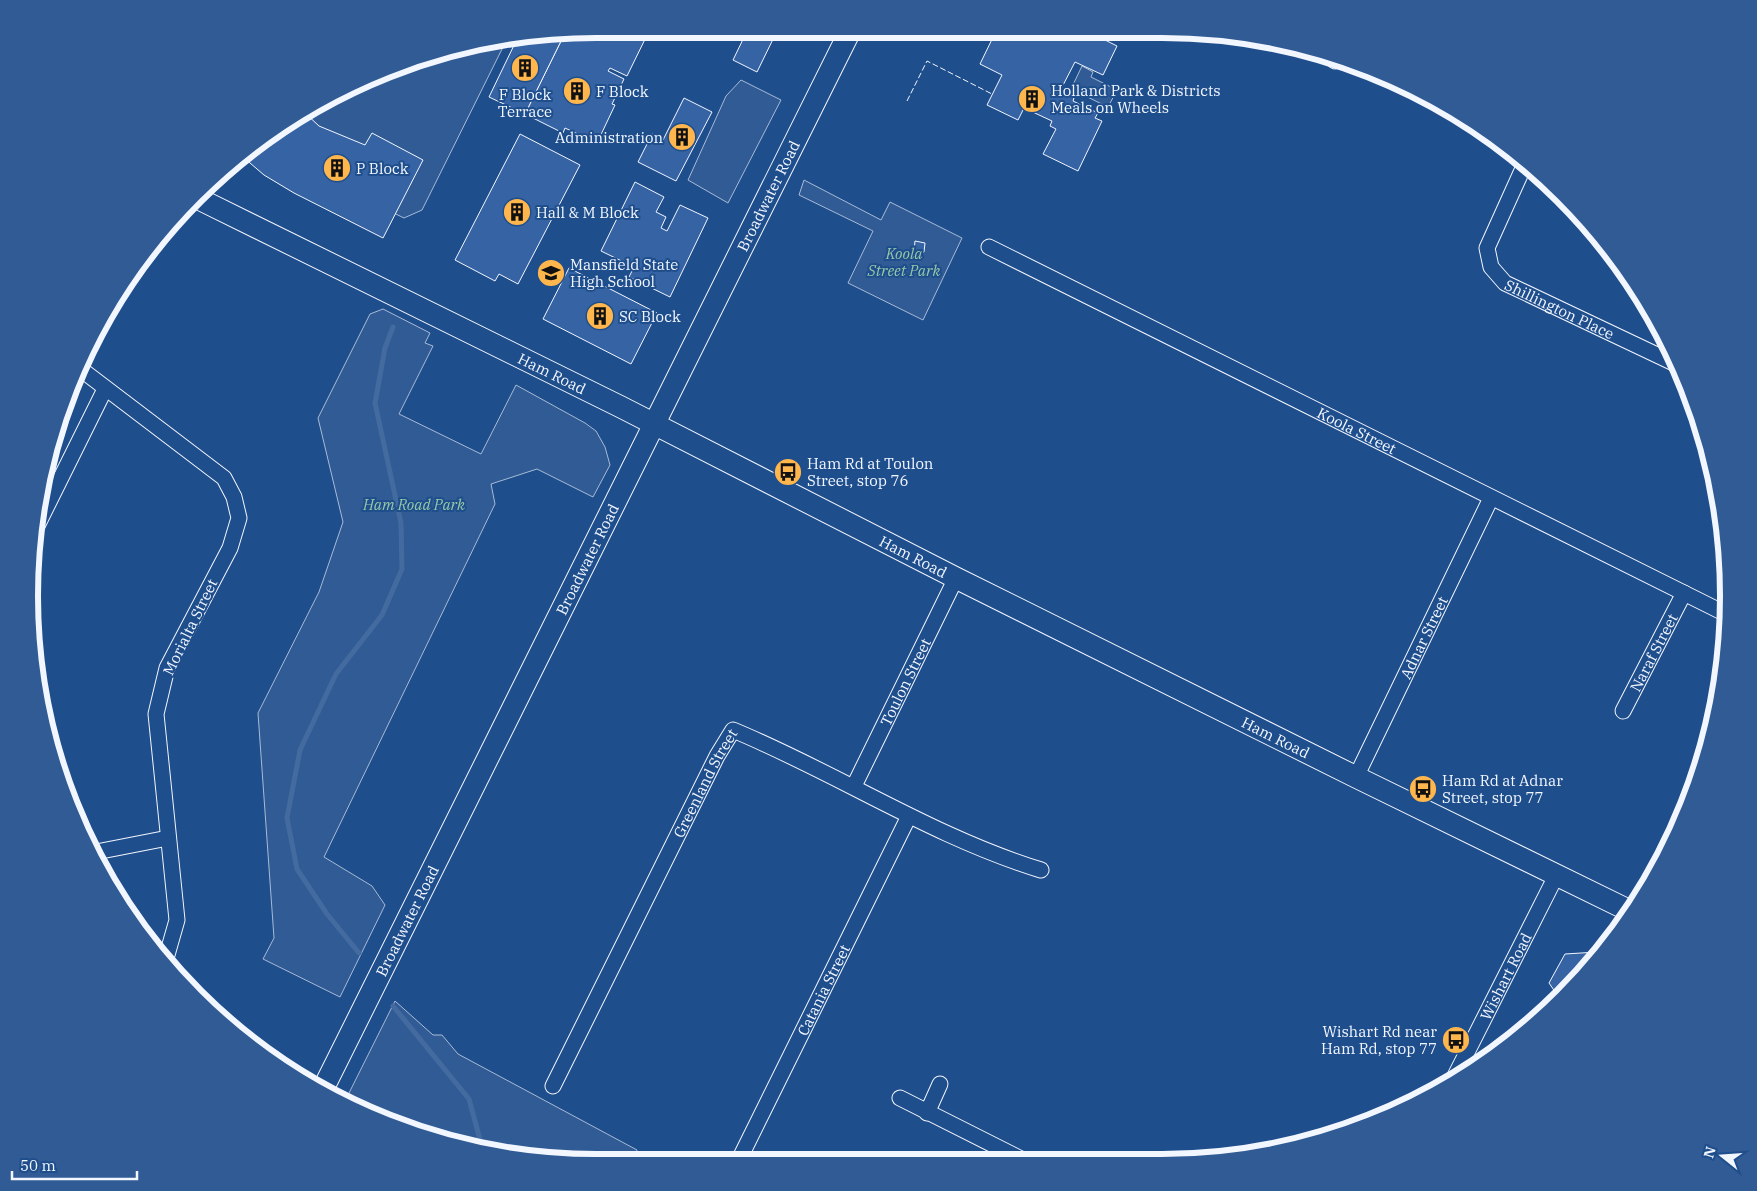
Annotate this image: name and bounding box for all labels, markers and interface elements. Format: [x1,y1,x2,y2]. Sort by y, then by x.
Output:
building icon: F Block Terrace [510,53,540,83]
building icon: F Block [562,76,592,106]
place label: Holland Park & Districts Meals on Wheels [1051,81,1221,117]
place label: F Block [596,82,649,101]
building icon: Holland Park & Districts Meals on Wheels [1017,84,1047,114]
place label: F Block Terrace [498,85,552,121]
building icon: Administration [667,122,697,152]
place label: Administration [555,128,663,147]
street label: Broadwater Road [732,137,804,254]
building icon: P Block [322,153,352,183]
place label: P Block [356,159,409,178]
building icon: Hall & M Block [502,197,532,227]
place label: Hall & M Block [536,203,639,222]
park label: Koola Street Park [866,244,941,280]
place label: Mansfield State High School [570,255,678,291]
school or university icon: Mansfield State High School [536,258,566,288]
street label: Shillington Place [1502,275,1617,343]
building icon: SC Block [585,301,615,331]
place label: SC Block [619,307,681,326]
street label: Ham Road [515,348,589,398]
street label: Koola Street [1314,403,1400,458]
place label: Ham Rd at Toulon Street, stop 76 [807,454,934,490]
bus stop icon: Ham Rd at Toulon Street, stop 76 [773,457,803,487]
park label: Ham Road Park [362,495,465,514]
street label: Broadwater Road [551,500,623,618]
street label: Ham Road [876,531,950,581]
street label: Morialta Street [159,576,221,678]
street label: Adnar Street [1395,593,1452,682]
street label: Naraf Street [1625,610,1681,695]
street label: Toulon Street [876,635,935,729]
street label: Ham Road [1239,712,1313,762]
street label: Greenland Street [669,725,741,840]
place label: Ham Rd at Adnar Street, stop 77 [1442,771,1563,807]
bus stop icon: Ham Rd at Adnar Street, stop 77 [1408,774,1438,804]
street label: Broadwater Road [371,862,442,979]
street label: Wishart Road [1475,929,1535,1023]
street label: Catania Street [793,941,854,1039]
place label: Wishart Rd near Ham Rd, stop 77 [1321,1022,1437,1058]
bus stop icon: Wishart Rd near Ham Rd, stop 77 [1441,1025,1471,1055]
north arrow [1697,1131,1747,1181]
text: N [1699,1144,1720,1160]
scale bar [12,1148,138,1180]
text: 50 m [20,1156,56,1175]

